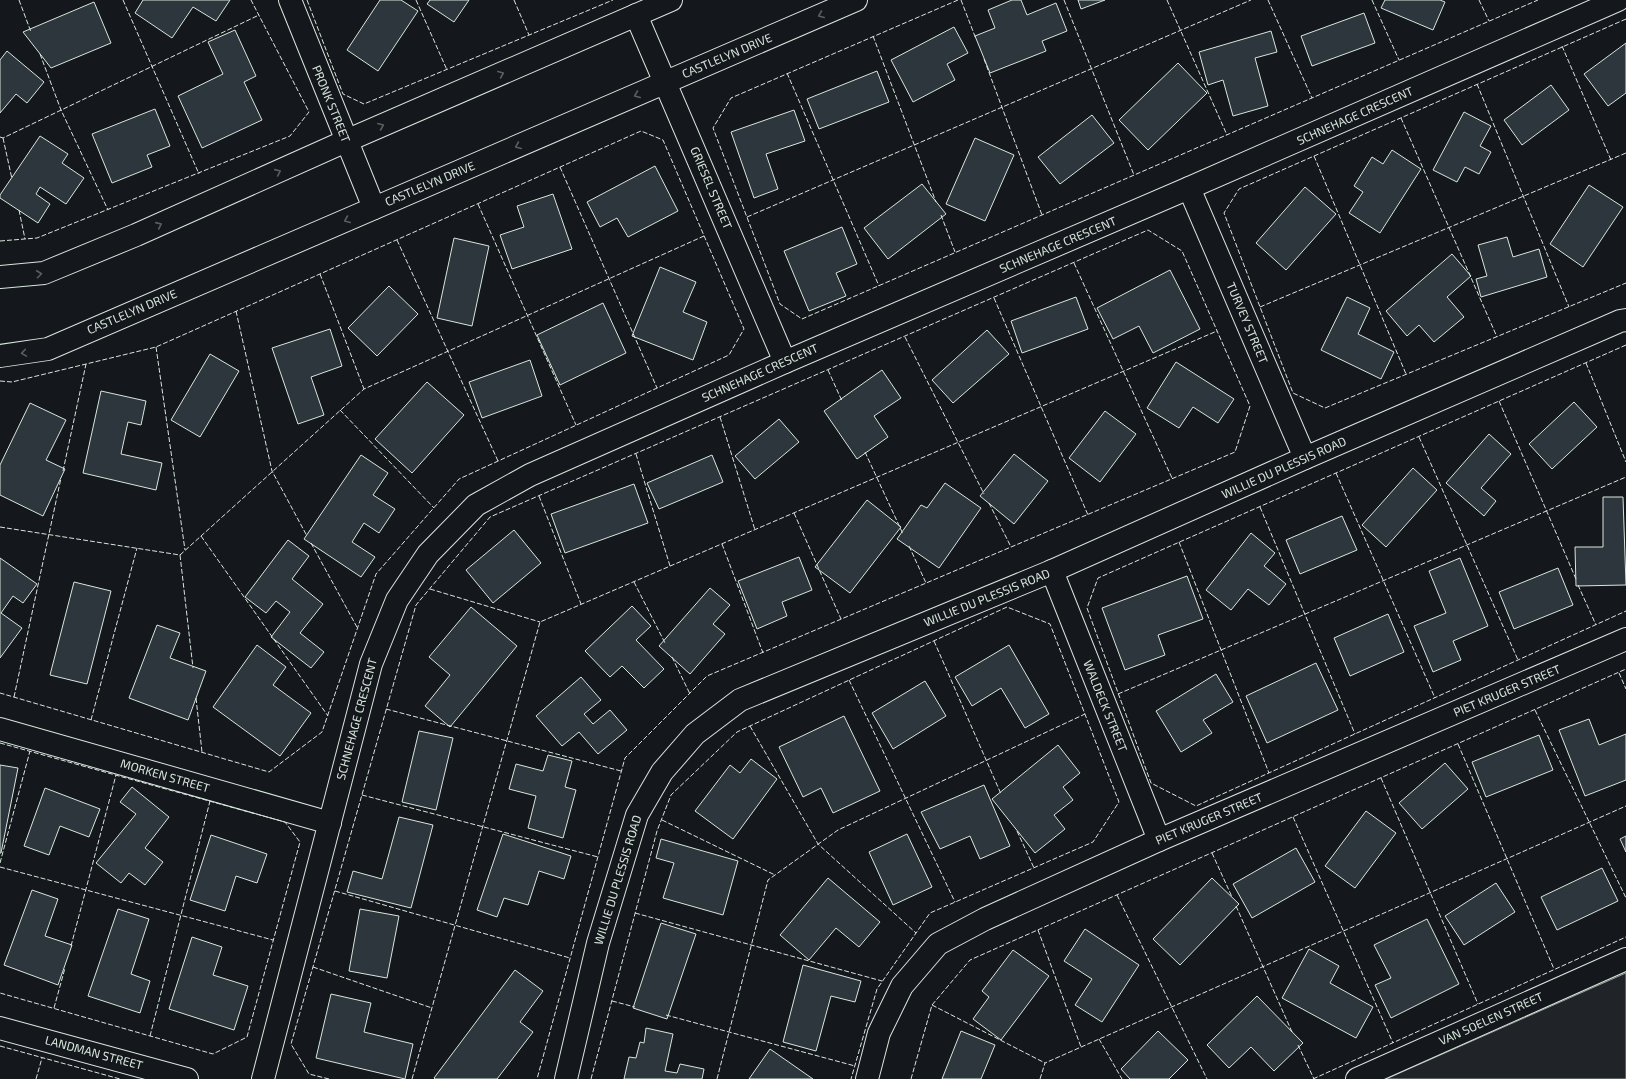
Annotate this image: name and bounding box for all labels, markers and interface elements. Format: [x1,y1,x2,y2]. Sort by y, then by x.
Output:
one-way arrow [817,11,824,19]
street label: CASTLELYN DRIVE [679,30,774,80]
street label: PRONK STREET [310,63,354,144]
one-way arrow [496,71,504,79]
street label: SCHNEHAGE CRESCENT [1294,83,1415,147]
one-way arrow [634,90,641,98]
one-way arrow [377,123,385,131]
one-way arrow [514,141,522,149]
street label: GRIESEL STREET [688,144,736,231]
street label: CASTLELYN DRIVE [382,158,477,208]
one-way arrow [273,169,281,177]
street label: SCHNEHAGE CRESCENT [997,213,1118,275]
one-way arrow [343,215,351,223]
one-way arrow [155,222,162,230]
one-way arrow [36,270,42,279]
street label: TURVEY STREET [1224,280,1271,365]
street label: CASTLELYN DRIVE [84,286,179,336]
street label: SCHNEHAGE CRESCENT [699,340,820,404]
one-way arrow [21,348,27,357]
street label: WILLIE DU PLESSIS ROAD [1219,433,1348,501]
street label: WILLIE DU PLESSIS ROAD [921,565,1052,629]
street label: SCHNEHAGE CRESCENT [333,656,379,781]
street label: WALDECK STREET [1081,658,1131,753]
street label: PIET KRUGER STREET [1451,661,1562,719]
street label: MORKEN STREET [119,756,212,795]
street label: PIET KRUGER STREET [1153,789,1264,847]
street label: WILLIE DU PLESSIS ROAD [591,813,643,946]
street label: VAN SOELEN STREET [1436,989,1545,1047]
street label: LANDMAN STREET [44,1032,145,1072]

